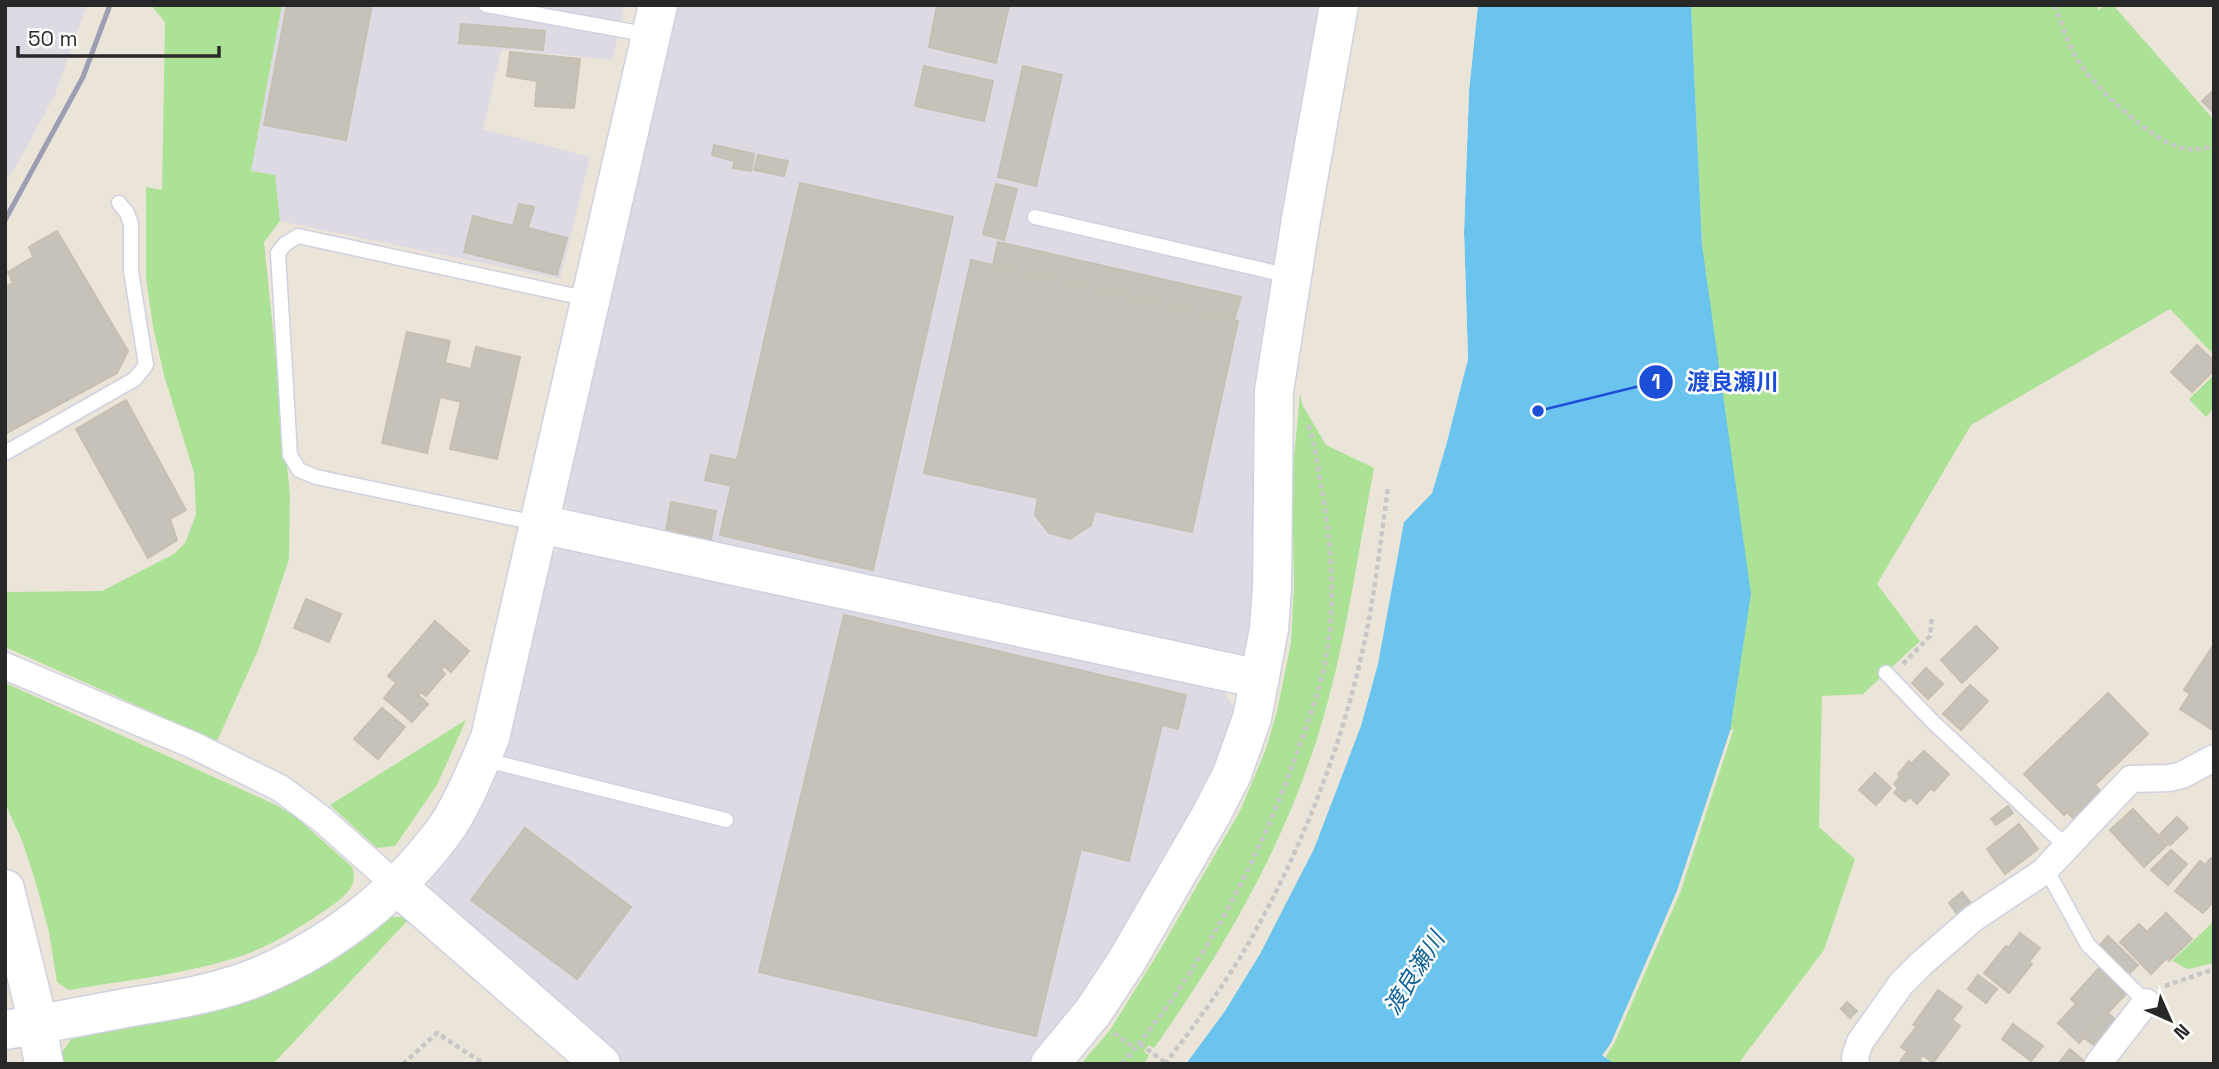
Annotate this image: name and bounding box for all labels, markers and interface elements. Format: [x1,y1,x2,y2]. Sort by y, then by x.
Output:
scale bar [18,14,219,58]
text: 50 m [28,25,78,52]
callout: 渡良瀬川 [1638,360,1793,404]
text: 渡良瀬川 [1687,367,1779,397]
text: 1 [1651,368,1661,395]
water label: 渡良瀬川 [1377,923,1453,1020]
north arrow [2135,985,2205,1055]
text: N [2168,1018,2195,1045]

